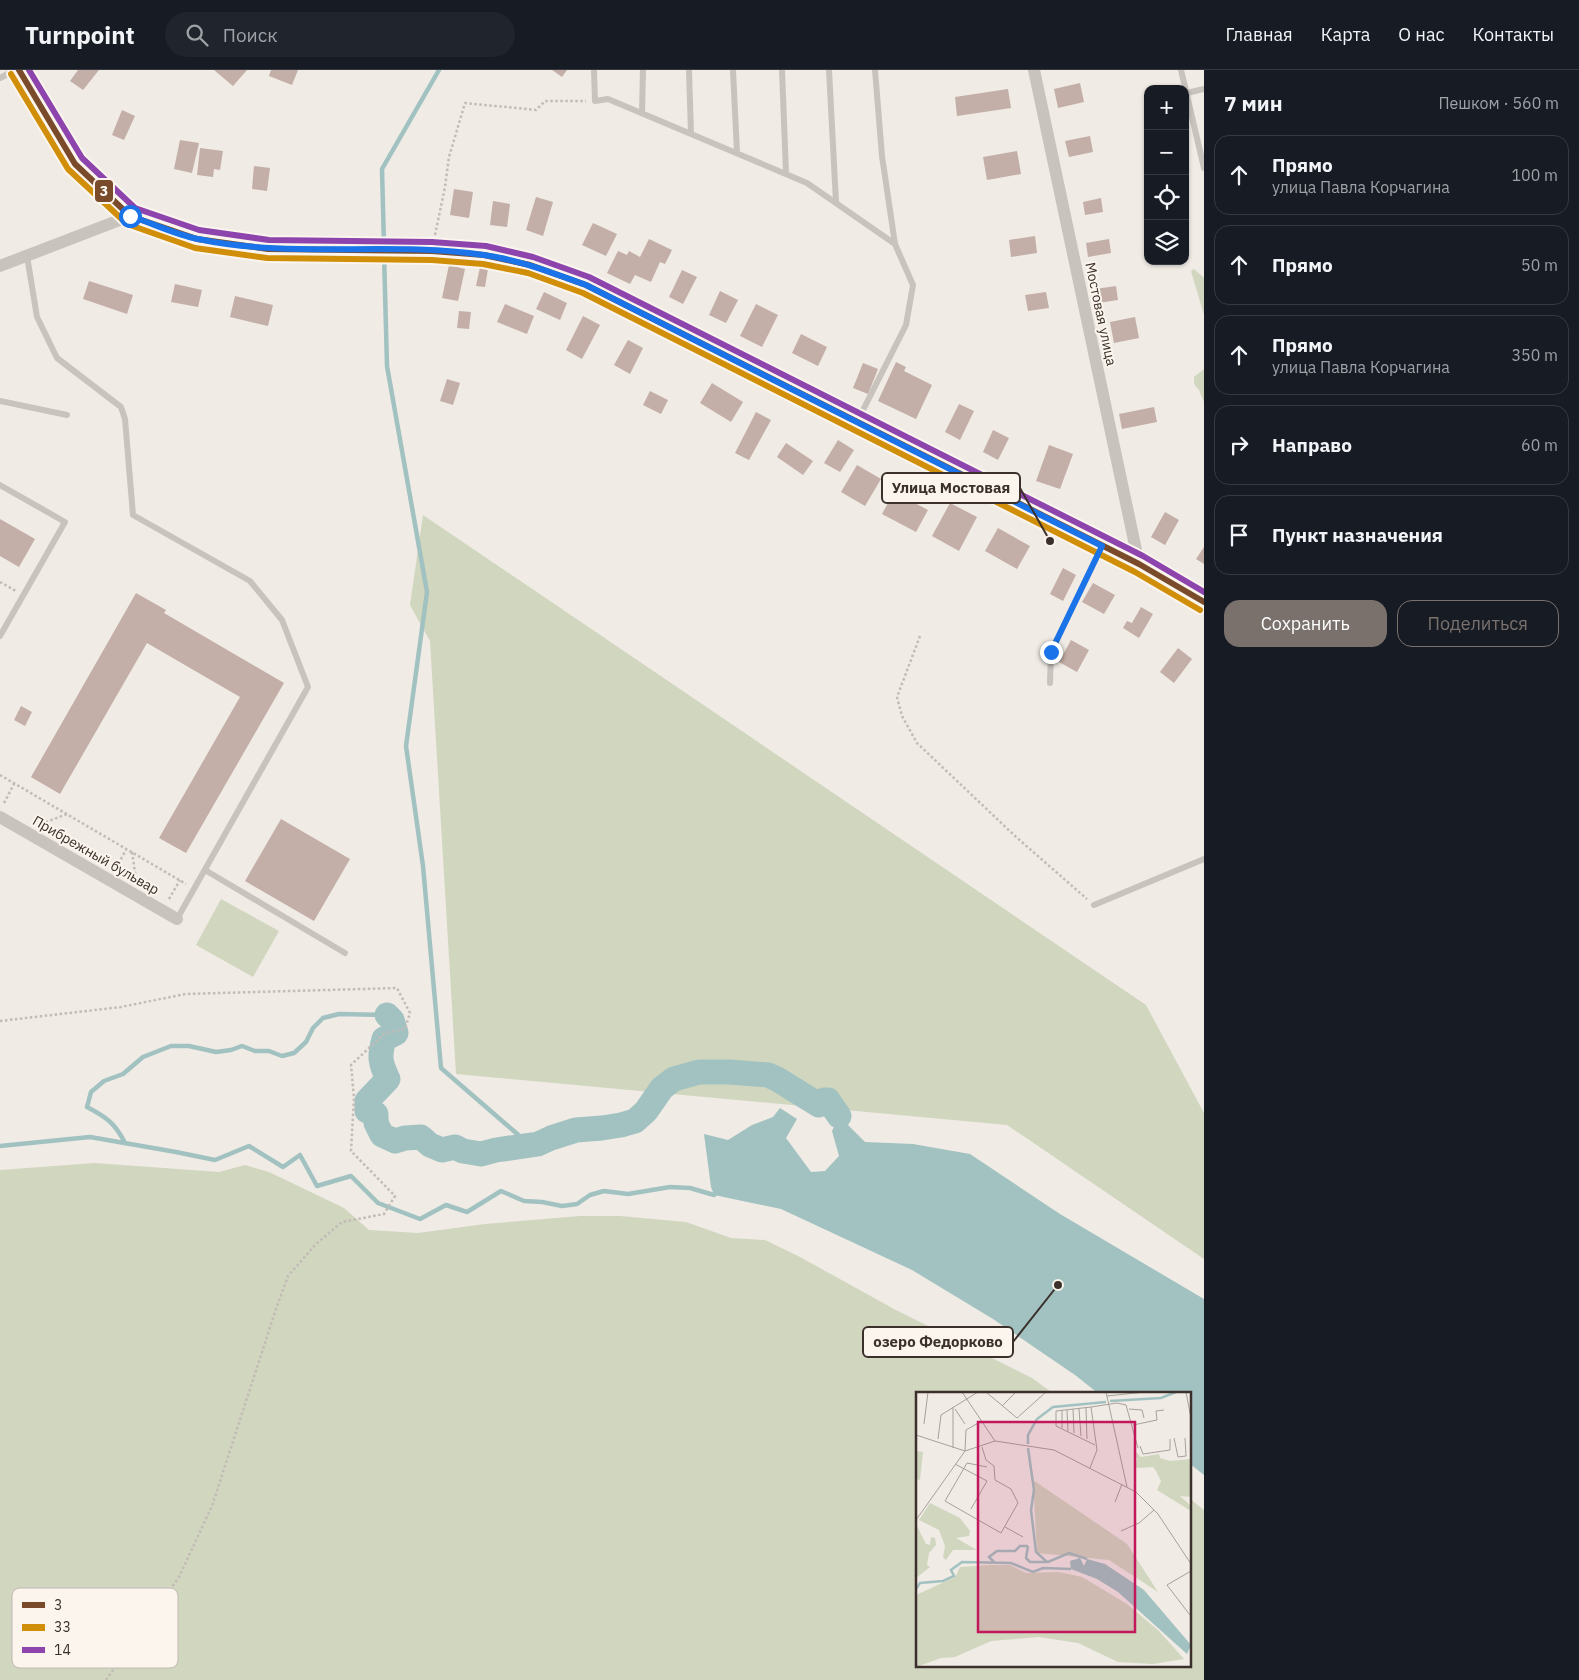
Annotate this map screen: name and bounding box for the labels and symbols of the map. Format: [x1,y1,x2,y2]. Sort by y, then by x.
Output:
line badge: 3 [94,179,114,203]
text: 3 [100,182,108,200]
route start [119,205,142,228]
street label: Мостовая улица [1081,261,1121,368]
callout: Улица Мостовая [882,473,1020,503]
text: Улица Мостовая [892,478,1010,497]
route end [1040,641,1063,664]
street label: Прибрежный бульвар [29,811,163,899]
callout: озеро Федорково [863,1327,1013,1357]
text: озеро Федорково [873,1332,1003,1351]
inset map [916,1392,1192,1668]
legend [12,1588,178,1668]
text: 3 [54,1596,62,1614]
text: 33 [54,1618,71,1636]
text: 14 [54,1641,71,1659]

